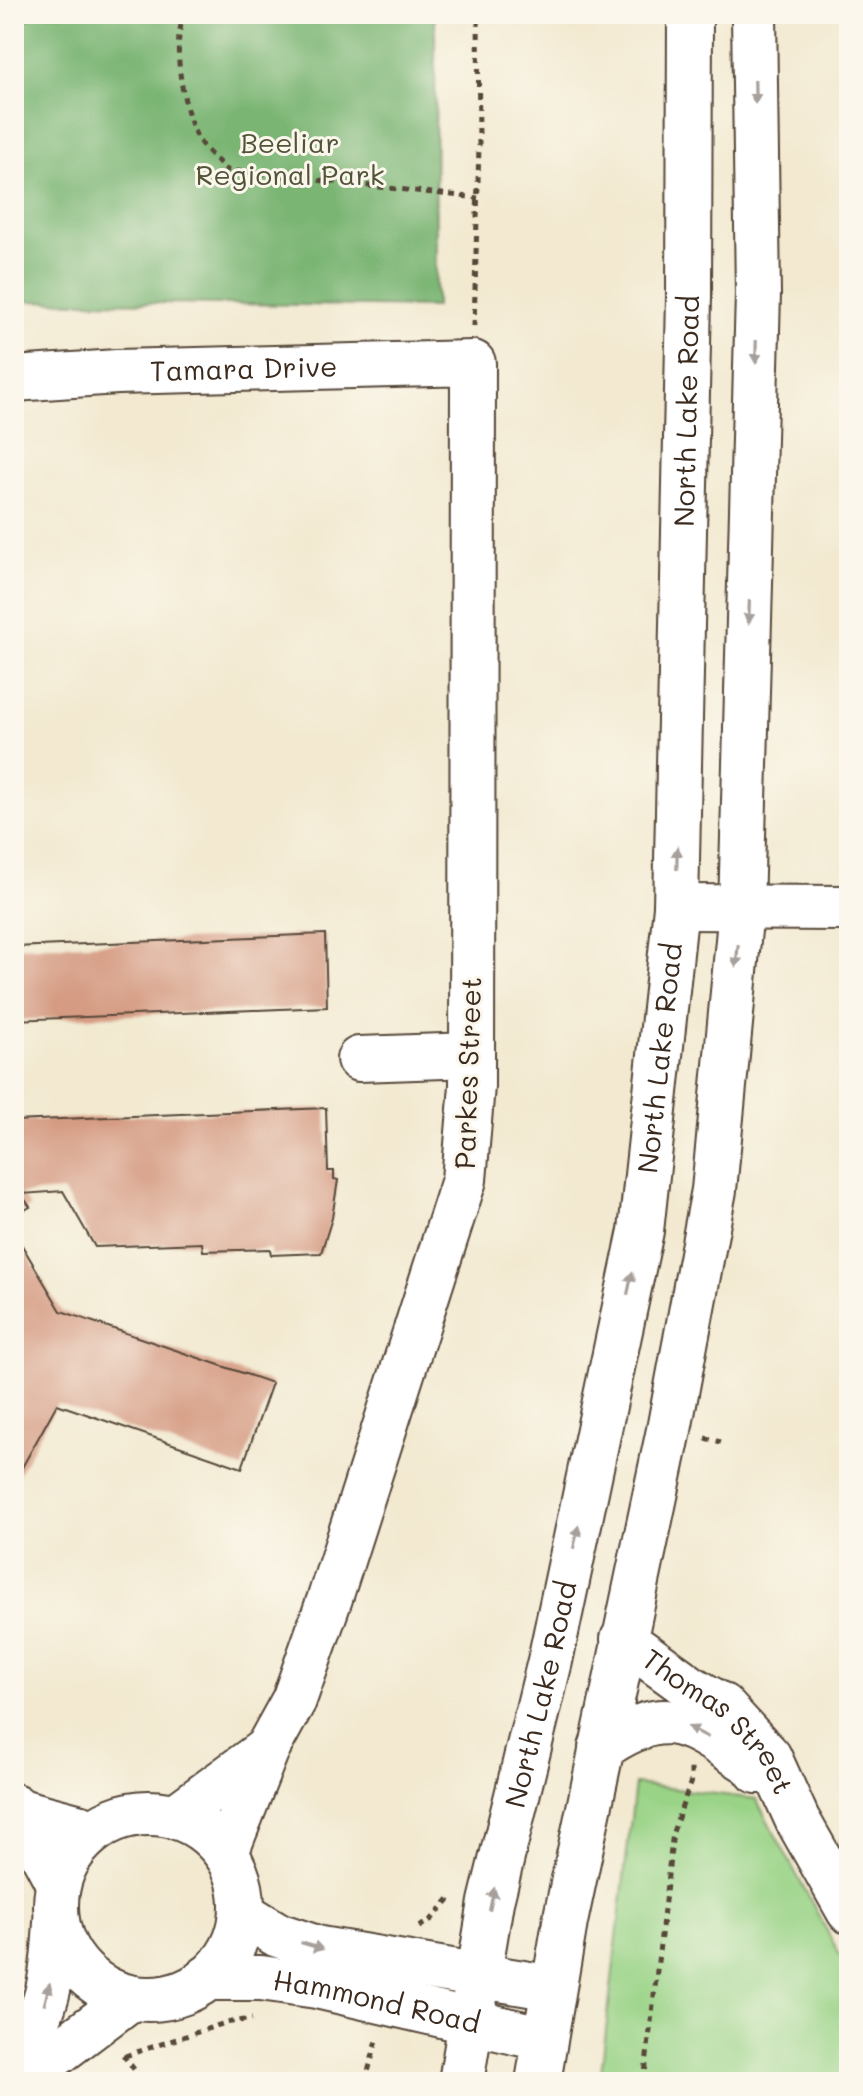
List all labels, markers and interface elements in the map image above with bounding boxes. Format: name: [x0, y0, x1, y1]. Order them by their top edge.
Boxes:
one-way arrow: [749, 80, 762, 105]
park label: Beeliar Regional Park: [195, 124, 385, 192]
street label: North Lake Road: [665, 295, 706, 527]
one-way arrow: [750, 340, 763, 365]
street label: Tamara Drive: [150, 347, 338, 388]
one-way arrow: [743, 600, 756, 625]
one-way arrow: [671, 845, 684, 870]
street label: North Lake Road: [628, 941, 689, 1175]
one-way arrow: [730, 943, 743, 968]
street label: Parkes Street: [446, 976, 488, 1170]
one-way arrow: [624, 1270, 637, 1295]
one-way arrow: [570, 1524, 583, 1549]
street label: North Lake Road: [496, 1578, 583, 1811]
street label: Thomas Street: [636, 1640, 802, 1799]
one-way arrow: [687, 1725, 710, 1738]
one-way arrow: [486, 1887, 499, 1912]
one-way arrow: [300, 1940, 324, 1953]
street label: Hammond Road: [271, 1961, 484, 2040]
one-way arrow: [41, 1982, 54, 2007]

